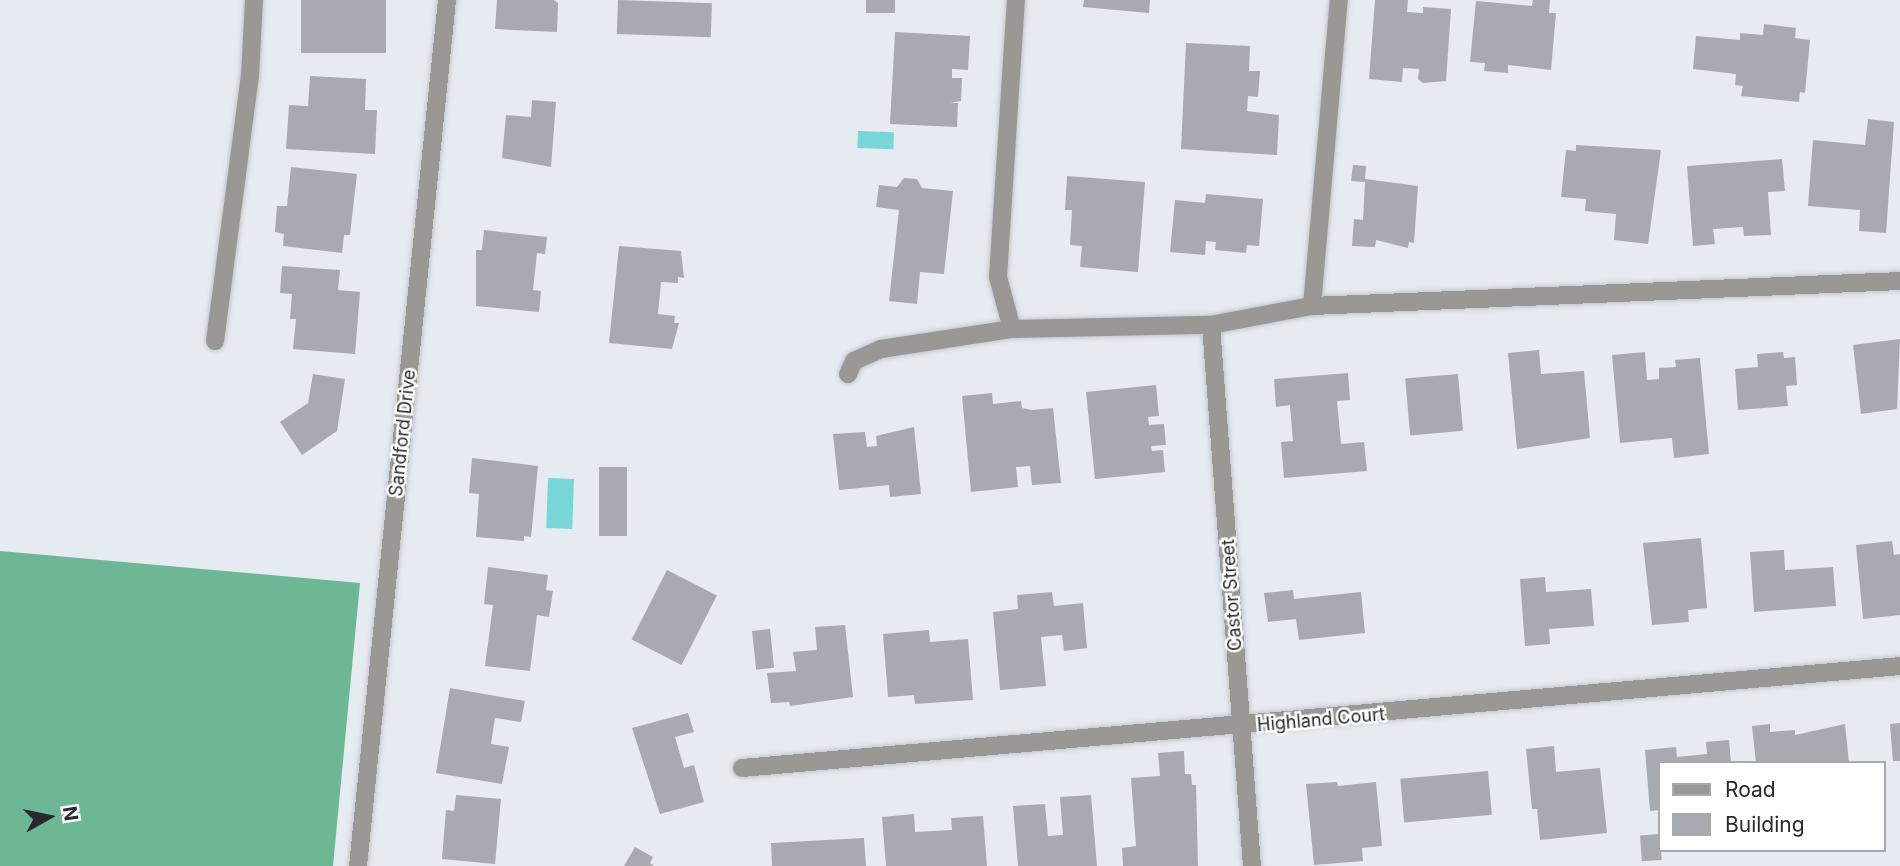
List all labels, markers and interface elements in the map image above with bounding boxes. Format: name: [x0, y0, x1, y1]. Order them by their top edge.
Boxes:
street label: Sandford Drive: [386, 368, 420, 498]
street label: Castor Street: [1217, 538, 1247, 652]
street label: Highland Court: [1256, 704, 1386, 736]
legend: [1658, 761, 1886, 852]
text: Road: [1725, 777, 1776, 802]
north arrow: [14, 782, 84, 852]
text: N: [58, 805, 83, 823]
text: Building: [1725, 812, 1805, 837]

